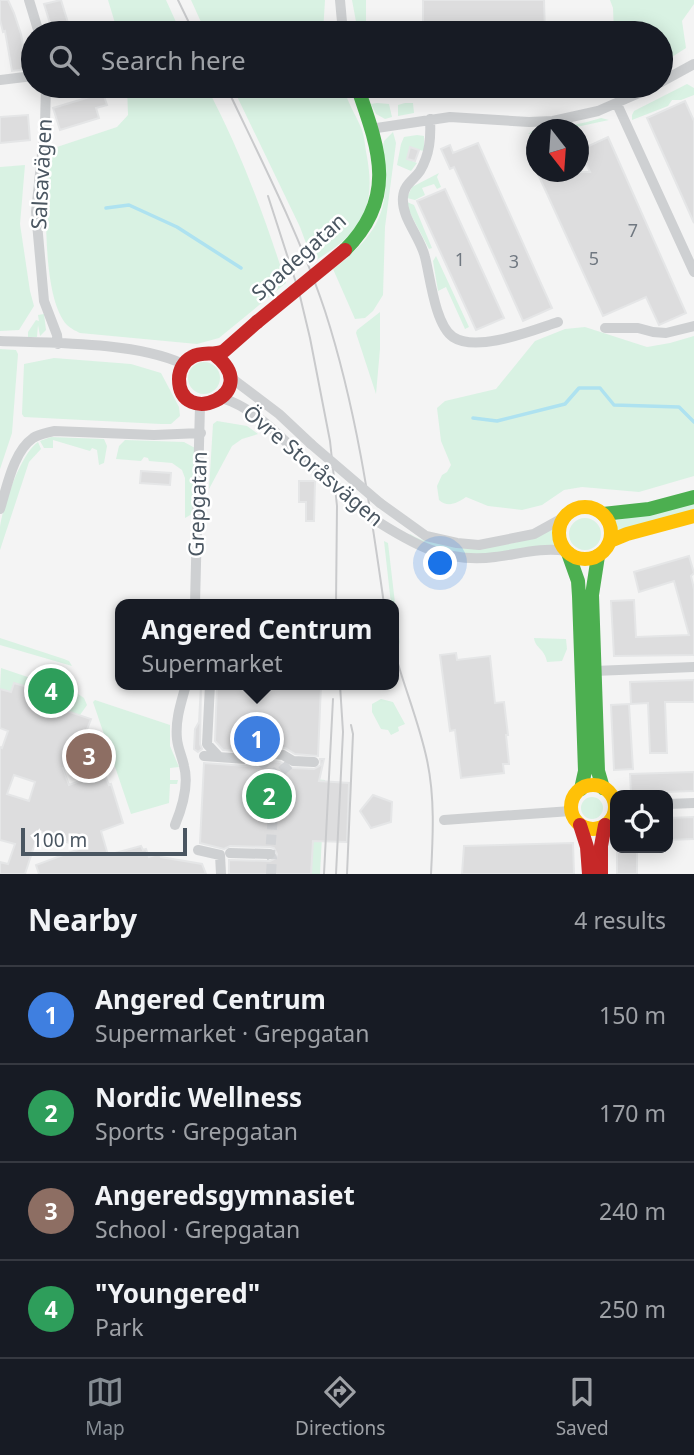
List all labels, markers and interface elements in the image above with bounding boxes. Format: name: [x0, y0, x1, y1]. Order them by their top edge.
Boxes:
search box: [21, 21, 673, 98]
icon: search: [45, 41, 83, 79]
text: Search here: [101, 42, 246, 78]
street label: Salsavägen: [24, 118, 58, 230]
north arrow: [526, 119, 589, 182]
street label: Spadegatan: [245, 206, 352, 306]
house number: 7: [628, 218, 638, 242]
house number: 5: [589, 246, 599, 270]
house number: 1: [455, 247, 465, 271]
house number: 3: [509, 249, 519, 273]
street label: Övre Storåsvägen: [238, 398, 390, 532]
street label: Grepgatan: [181, 451, 213, 557]
your location: [423, 546, 457, 580]
popup: [115, 599, 399, 690]
text: Angered Centrum: [142, 611, 372, 647]
text: Supermarket: [142, 647, 282, 679]
pin: 4: [28, 665, 74, 717]
pin: 1: [234, 713, 280, 765]
pin: 3: [66, 730, 112, 782]
pin: 2: [246, 770, 292, 822]
map controls: [610, 790, 673, 853]
button: locate: [610, 790, 673, 853]
scale bar: [21, 825, 187, 857]
text: 100 m: [32, 827, 87, 853]
text: Nearby: [28, 899, 137, 940]
text: 4 results: [574, 904, 666, 936]
text: Angered Centrum: [95, 981, 326, 1017]
text: 1: [44, 999, 58, 1031]
text: 150 m: [599, 999, 666, 1031]
text: Supermarket · Grepgatan: [95, 1017, 369, 1049]
text: Nordic Wellness: [95, 1079, 302, 1115]
text: 2: [44, 1097, 58, 1129]
text: 170 m: [599, 1097, 666, 1129]
text: Sports · Grepgatan: [95, 1115, 298, 1147]
text: Angeredsgymnasiet: [95, 1177, 355, 1213]
text: 3: [44, 1195, 58, 1227]
text: 240 m: [599, 1195, 666, 1227]
text: School · Grepgatan: [95, 1213, 300, 1245]
text: "Youngered": [95, 1275, 260, 1311]
text: 4: [44, 1293, 58, 1325]
text: 250 m: [599, 1293, 666, 1325]
text: Park: [95, 1311, 144, 1343]
tab: Map: [85, 1373, 125, 1441]
tab: Directions: [295, 1373, 385, 1441]
tab: Saved: [556, 1373, 609, 1441]

